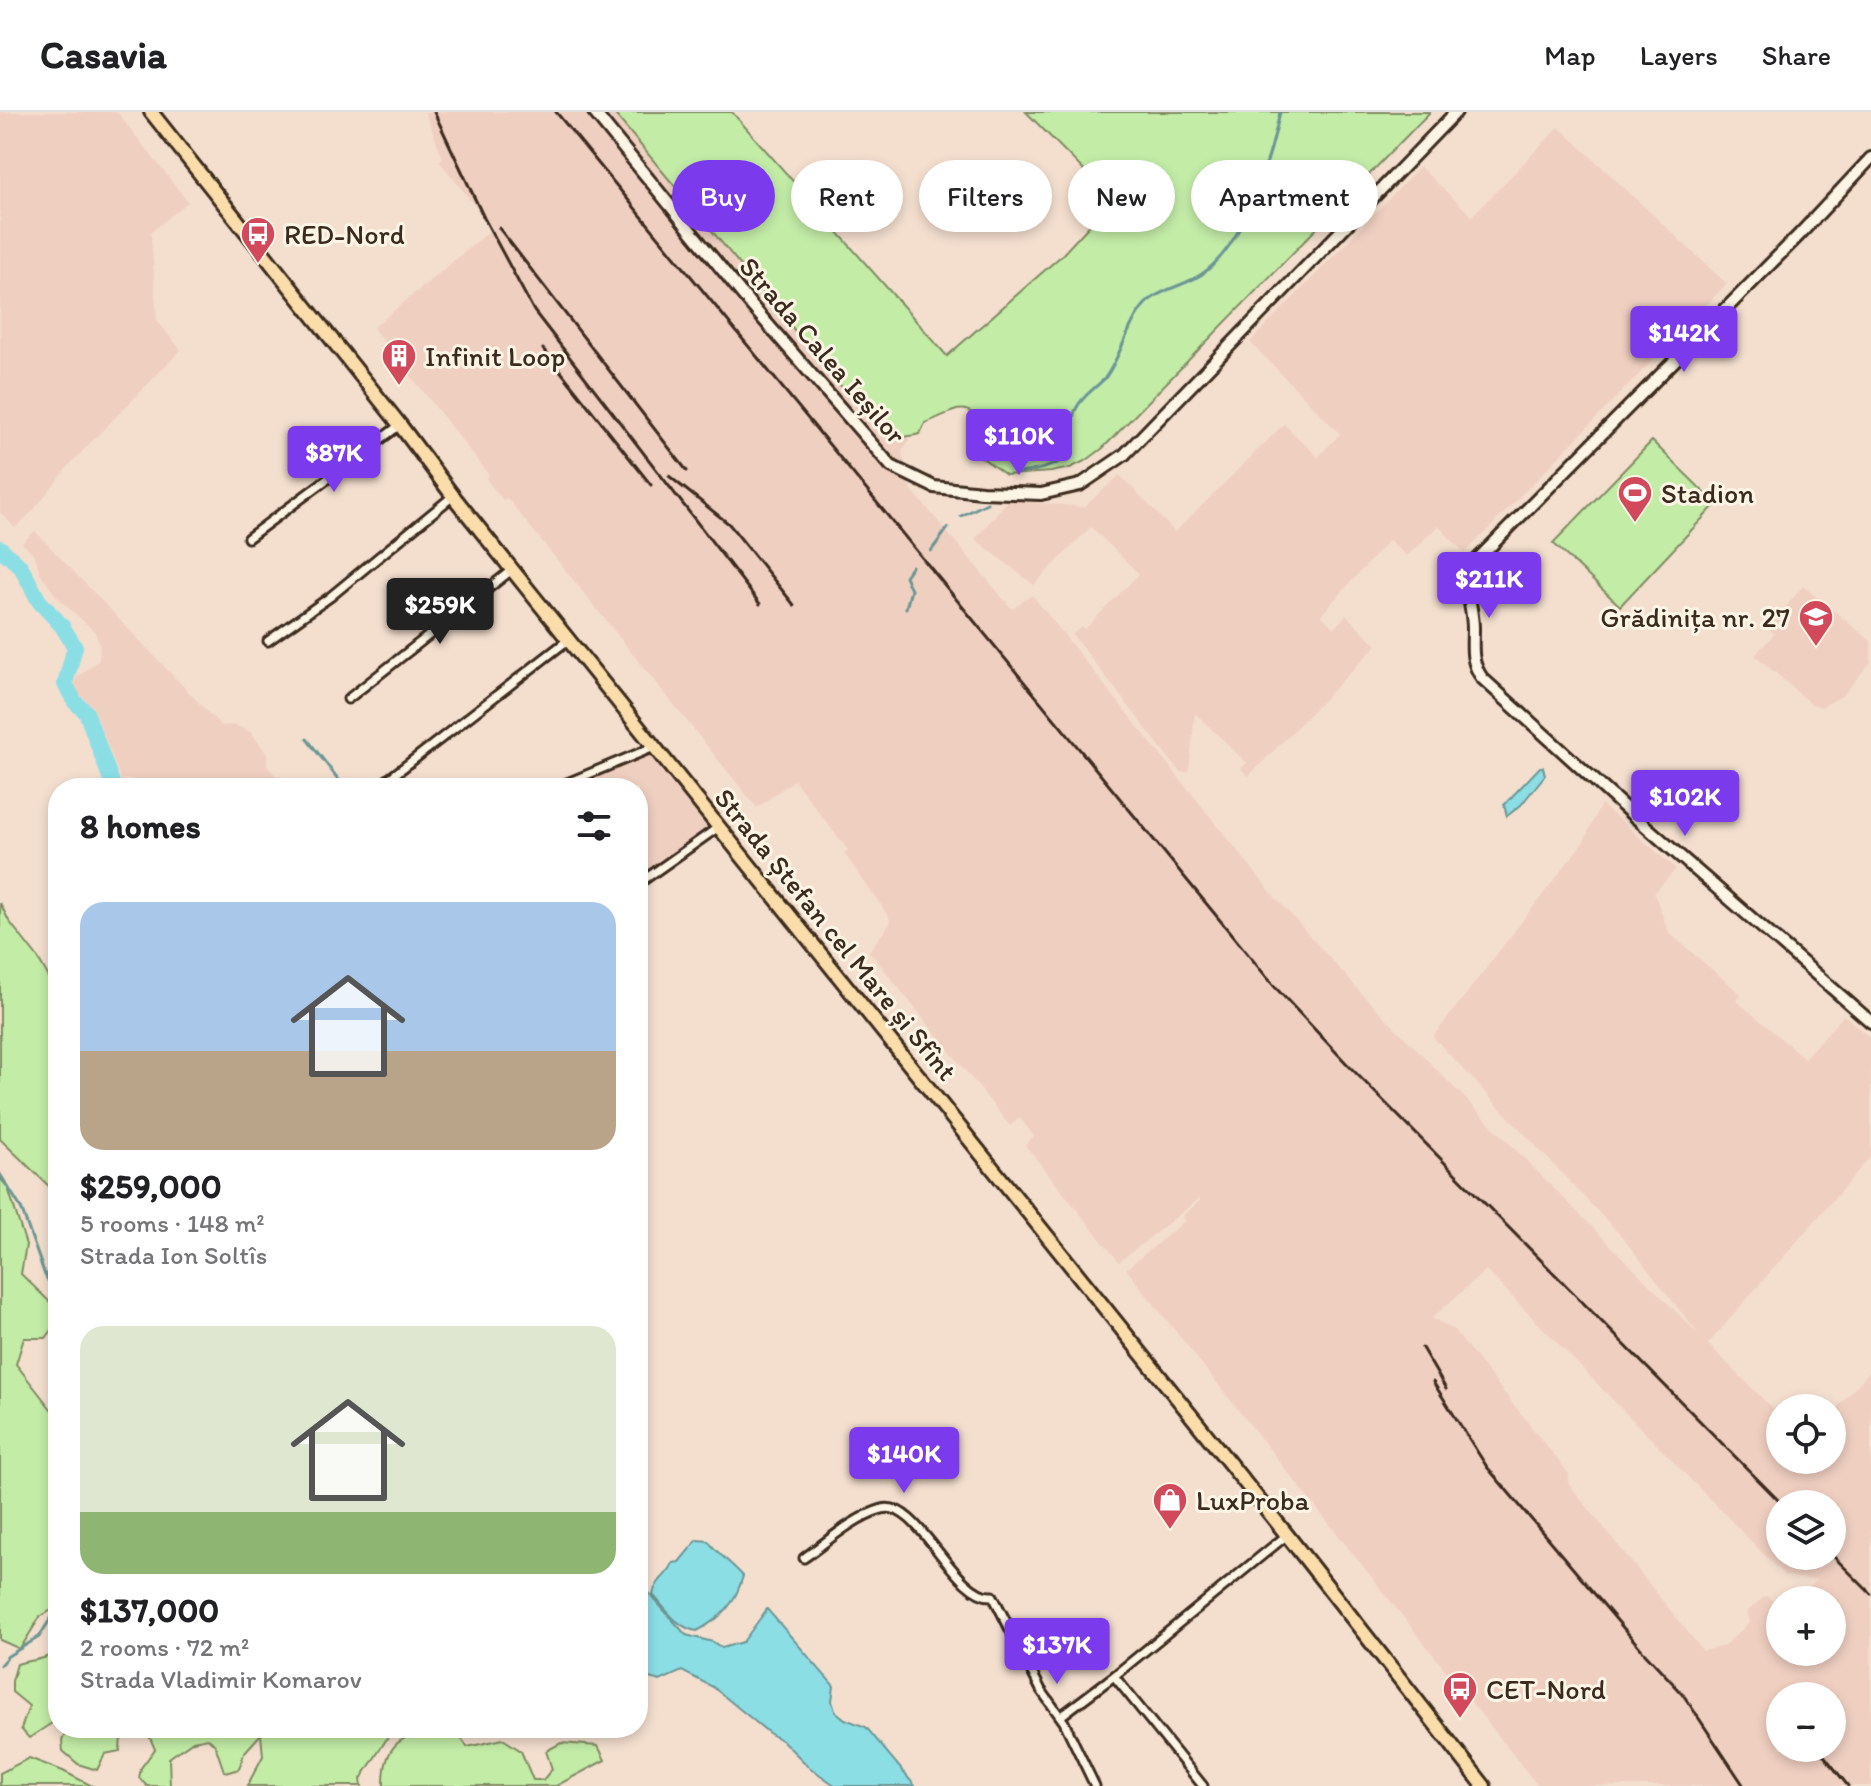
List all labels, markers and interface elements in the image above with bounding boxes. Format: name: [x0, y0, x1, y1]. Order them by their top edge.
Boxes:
text: Casavia: [40, 32, 167, 78]
text: Map: [1544, 38, 1596, 72]
text: Layers: [1640, 38, 1718, 72]
text: Share: [1762, 38, 1831, 72]
chip: Buy: [672, 160, 775, 232]
chip: Rent: [791, 160, 903, 232]
chip: Filters: [919, 160, 1052, 232]
chip: New: [1068, 160, 1175, 232]
chip: Apartment: [1191, 160, 1378, 232]
bus stop icon: RED-Nord: [239, 215, 277, 265]
place label: RED-Nord: [284, 217, 405, 251]
street label: Strada Calea Ieșilor: [732, 249, 914, 451]
pin: $142K: [1628, 306, 1740, 374]
text: $142K: [1648, 316, 1720, 348]
building icon: Infinit Loop: [380, 337, 418, 387]
place label: Infinit Loop: [425, 339, 565, 373]
pin: $110K: [963, 409, 1075, 477]
text: $110K: [984, 419, 1054, 451]
pin: $87K: [287, 426, 381, 494]
text: $87K: [306, 436, 362, 468]
sports icon: Stadion: [1616, 474, 1654, 524]
place label: Stadion: [1661, 476, 1754, 510]
pin: $211K: [1433, 552, 1545, 620]
text: $211K: [1455, 562, 1523, 594]
pin: $259K: [384, 578, 496, 646]
text: $259K: [405, 588, 475, 620]
school or university icon: Grădinița nr. 27: [1797, 598, 1835, 648]
place label: Grădinița nr. 27: [1600, 600, 1790, 634]
pin: $102K: [1629, 770, 1741, 838]
text: $102K: [1649, 780, 1721, 812]
street label: Strada Ștefan cel Mare și Sfînt: [707, 781, 965, 1087]
icon: filters: [572, 804, 616, 848]
text: 8 homes: [80, 806, 201, 847]
icon: home: [276, 954, 420, 1098]
text: $259,000: [80, 1166, 222, 1207]
text: 5 rooms · 148 m²: [80, 1207, 265, 1239]
text: Strada Ion Soltîs: [80, 1239, 267, 1271]
icon: home: [276, 1378, 420, 1522]
map controls: [1766, 1394, 1846, 1762]
button: locate: [1766, 1394, 1846, 1474]
pin: $140K: [848, 1427, 960, 1495]
text: $140K: [867, 1437, 941, 1469]
shop icon: LuxProba: [1151, 1481, 1189, 1531]
place label: LuxProba: [1196, 1483, 1310, 1517]
button: layers: [1766, 1490, 1846, 1570]
button: +: [1766, 1586, 1846, 1666]
text: $137,000: [80, 1590, 219, 1631]
pin: $137K: [1001, 1618, 1113, 1686]
text: $137K: [1023, 1628, 1091, 1660]
text: 2 rooms · 72 m²: [80, 1631, 249, 1663]
text: Strada Vladimir Komarov: [80, 1663, 362, 1695]
bus stop icon: CET-Nord: [1441, 1670, 1479, 1720]
place label: CET-Nord: [1486, 1672, 1606, 1706]
button: −: [1766, 1682, 1846, 1762]

